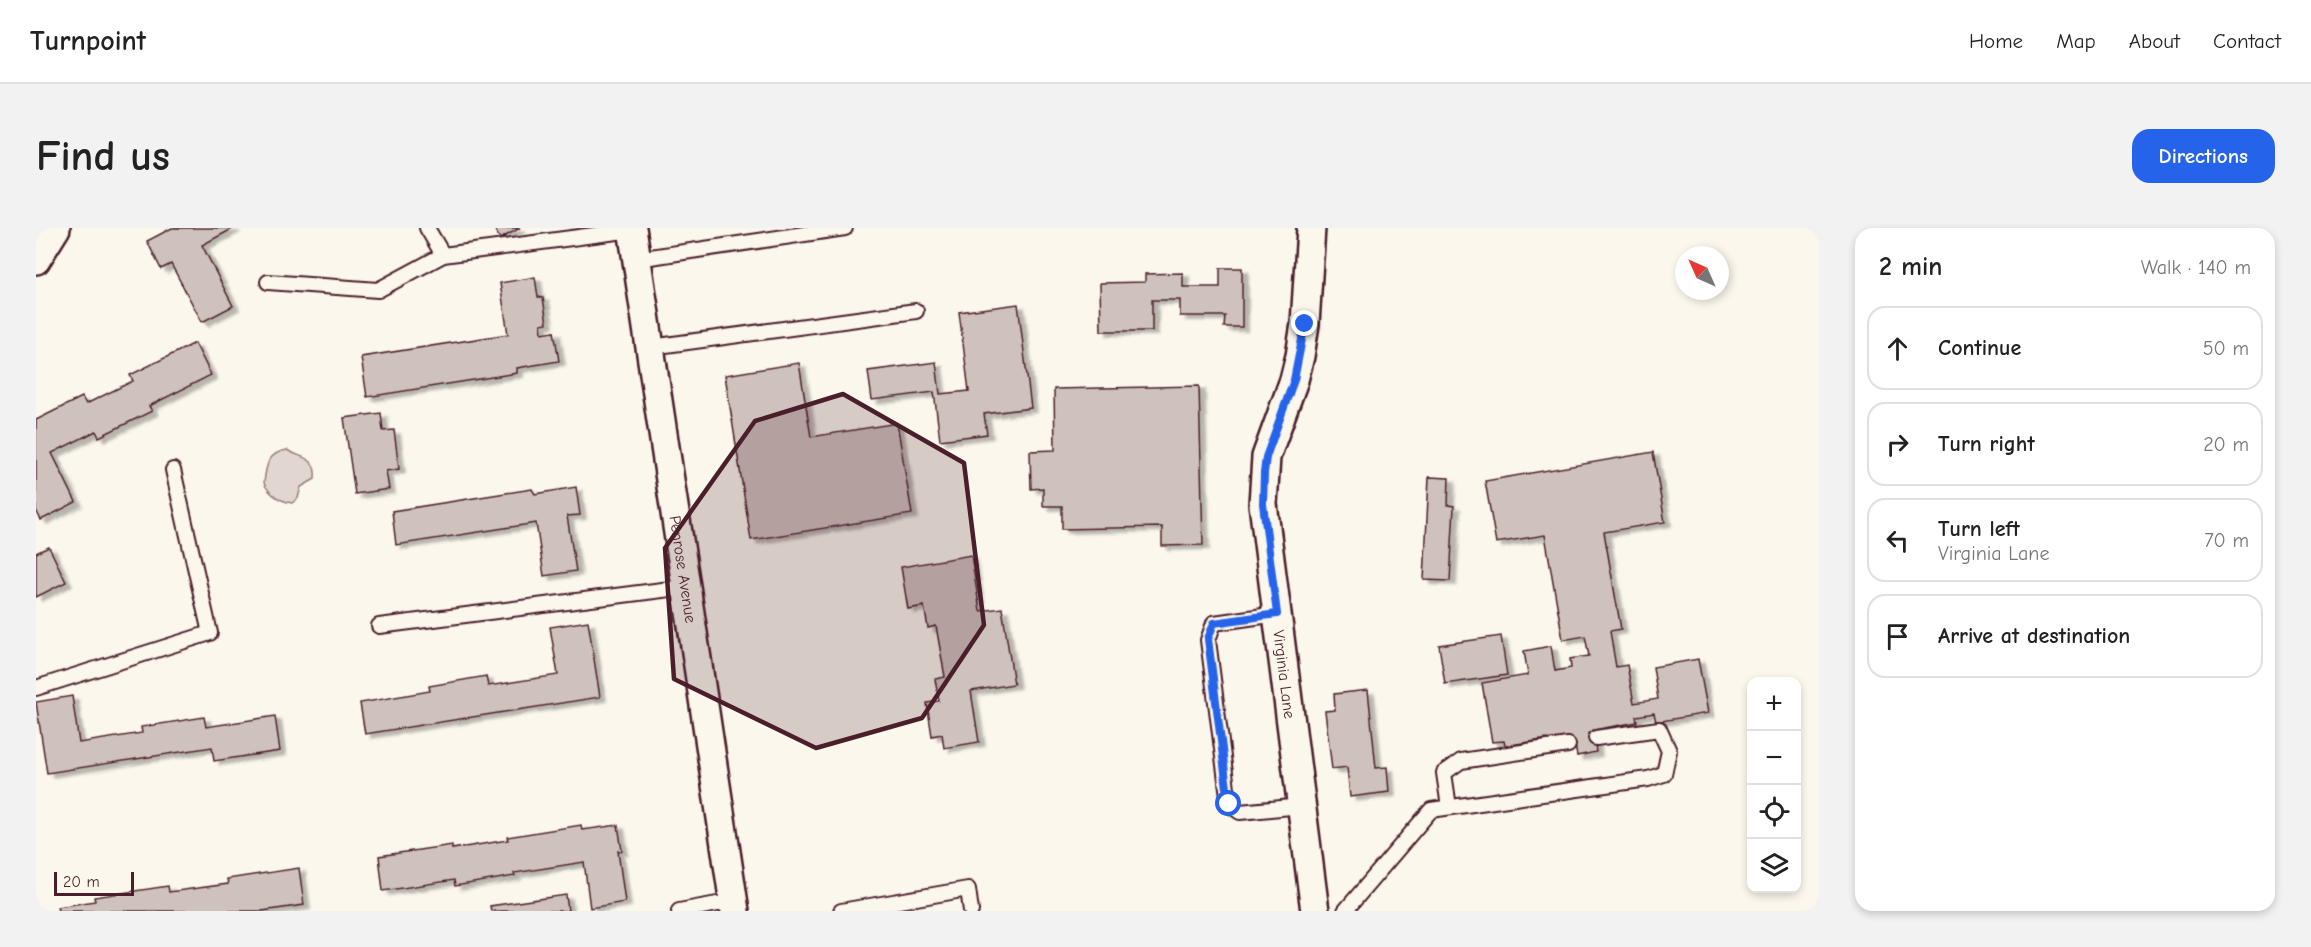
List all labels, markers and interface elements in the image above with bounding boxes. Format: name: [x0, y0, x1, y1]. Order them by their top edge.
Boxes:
text: Turnpoint: [30, 25, 146, 57]
text: Home: [1969, 29, 2023, 53]
text: Map: [2056, 29, 2096, 53]
text: About: [2129, 29, 2180, 53]
text: Contact: [2213, 29, 2281, 53]
button: Directions: [2132, 129, 2275, 183]
text: Find us: [36, 132, 170, 181]
north arrow: [1675, 246, 1729, 300]
text: 2 min: [1879, 252, 1942, 282]
text: Walk · 140 m: [2141, 256, 2251, 279]
route end: [1291, 310, 1317, 336]
icon: ahead: [1881, 332, 1914, 365]
text: Continue: [1938, 335, 2021, 361]
text: 50 m: [2203, 337, 2249, 360]
icon: right: [1881, 428, 1914, 461]
text: Turn right: [1938, 431, 2035, 457]
text: 20 m: [2203, 433, 2249, 456]
street label: Penrose Avenue: [665, 514, 699, 624]
text: Turn left: [1938, 516, 2020, 542]
icon: left: [1881, 524, 1914, 557]
text: 70 m: [2204, 529, 2249, 552]
text: Virginia Lane: [1938, 542, 2049, 565]
icon: arrive: [1881, 620, 1914, 653]
text: Arrive at destination: [1938, 623, 2130, 649]
street label: Virginia Lane: [1269, 629, 1298, 720]
map controls: [1747, 677, 1801, 893]
button: +: [1747, 677, 1801, 731]
button: −: [1747, 731, 1801, 785]
button: locate: [1747, 785, 1801, 839]
route start: [1215, 790, 1241, 816]
button: layers: [1747, 839, 1801, 893]
scale bar: [54, 869, 134, 896]
text: 20 m: [63, 873, 100, 891]

